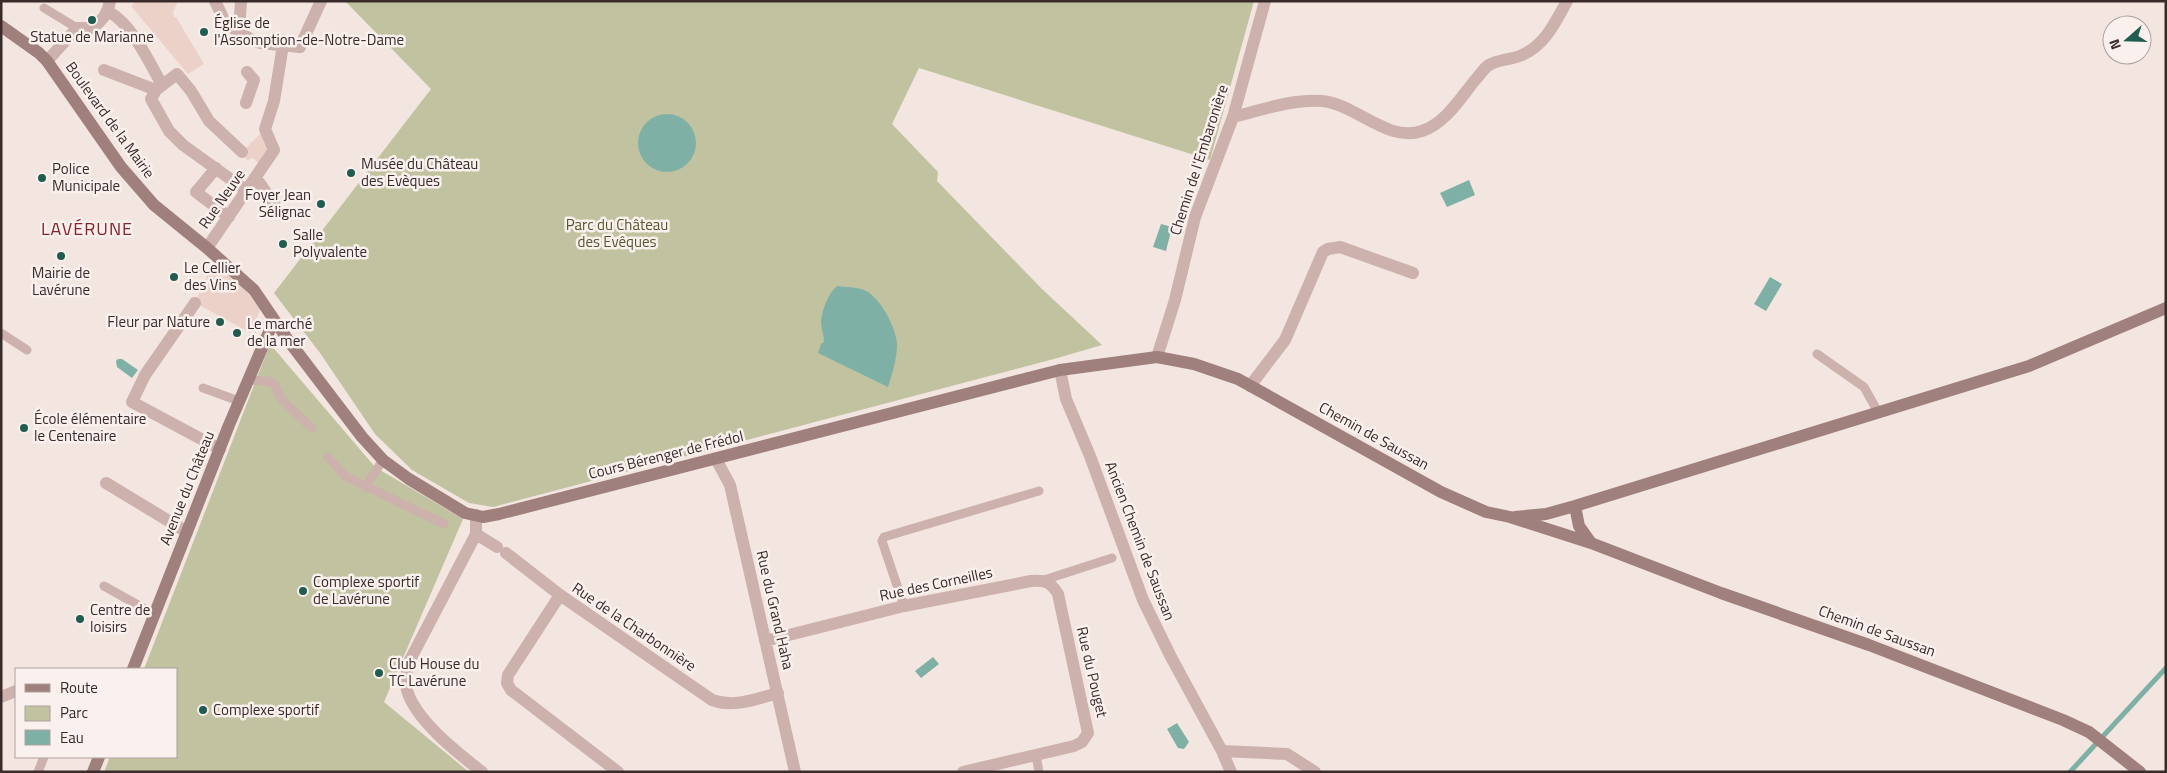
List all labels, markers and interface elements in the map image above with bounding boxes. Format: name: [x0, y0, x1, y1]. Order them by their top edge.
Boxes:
place label: Église de l'Assomption-de-Notre-Dame: [214, 11, 404, 51]
marker: Statue de Marianne: [86, 14, 98, 26]
north arrow: [2102, 15, 2152, 65]
place label: Statue de Marianne: [30, 25, 154, 48]
marker: Église de l'Assomption-de-Notre-Dame: [198, 26, 210, 38]
text: N: [2103, 36, 2126, 53]
street label: Boulevard de la Mairie: [60, 57, 161, 183]
street label: Chemin de l'Embaronière: [1163, 82, 1234, 238]
place label: Musée du Château des Evèques: [361, 152, 478, 192]
place label: Police Municipale: [52, 157, 120, 197]
street label: Rue Neuve: [193, 164, 251, 233]
marker: Musée du Château des Evèques: [345, 167, 357, 179]
marker: Police Municipale: [36, 172, 48, 184]
place label: Foyer Jean Sélignac: [245, 183, 311, 223]
marker: Foyer Jean Sélignac: [315, 198, 327, 210]
park label: Parc du Château des Evêques: [566, 213, 668, 253]
district label: LAVÉRUNE: [41, 215, 133, 242]
place label: Salle Polyvalente: [293, 223, 367, 263]
marker: Salle Polyvalente: [277, 238, 289, 250]
marker: Mairie de Lavérune: [55, 250, 67, 262]
place label: Le Cellier des Vins: [184, 256, 241, 296]
place label: Mairie de Lavérune: [32, 261, 90, 301]
marker: Le Cellier des Vins: [168, 271, 180, 283]
place label: Fleur par Nature: [107, 310, 210, 333]
place label: Le marché de la mer: [247, 312, 312, 352]
marker: Fleur par Nature: [214, 316, 226, 328]
marker: Le marché de la mer: [231, 327, 243, 339]
street label: Chemin de Saussan: [1315, 396, 1434, 475]
place label: École élémentaire le Centenaire: [34, 407, 146, 447]
marker: École élémentaire le Centenaire: [18, 422, 30, 434]
street label: Cours Bérenger de Frédol: [586, 424, 746, 485]
street label: Avenue du Château: [153, 427, 220, 548]
street label: Ancien Chemin de Saussan: [1100, 458, 1181, 624]
street label: Rue du Grand Haha: [751, 548, 800, 672]
street label: Rue des Corneilles: [877, 560, 995, 607]
place label: Complexe sportif de Lavérune: [313, 570, 419, 610]
street label: Rue de la Charbonnière: [568, 576, 701, 677]
marker: Complexe sportif de Lavérune: [297, 585, 309, 597]
place label: Centre de loisirs: [90, 598, 150, 638]
street label: Chemin de Saussan: [1815, 599, 1939, 662]
marker: Centre de loisirs: [74, 613, 86, 625]
street label: Rue du Pouget: [1071, 624, 1114, 720]
place label: Club House du TC Lavérune: [389, 652, 479, 692]
marker: Club House du TC Lavérune: [373, 667, 385, 679]
legend: [15, 668, 178, 758]
text: Route: [60, 676, 98, 699]
place label: Complexe sportif: [213, 698, 319, 721]
text: Parc: [60, 701, 88, 724]
marker: Complexe sportif: [197, 704, 209, 716]
text: Eau: [60, 726, 84, 749]

